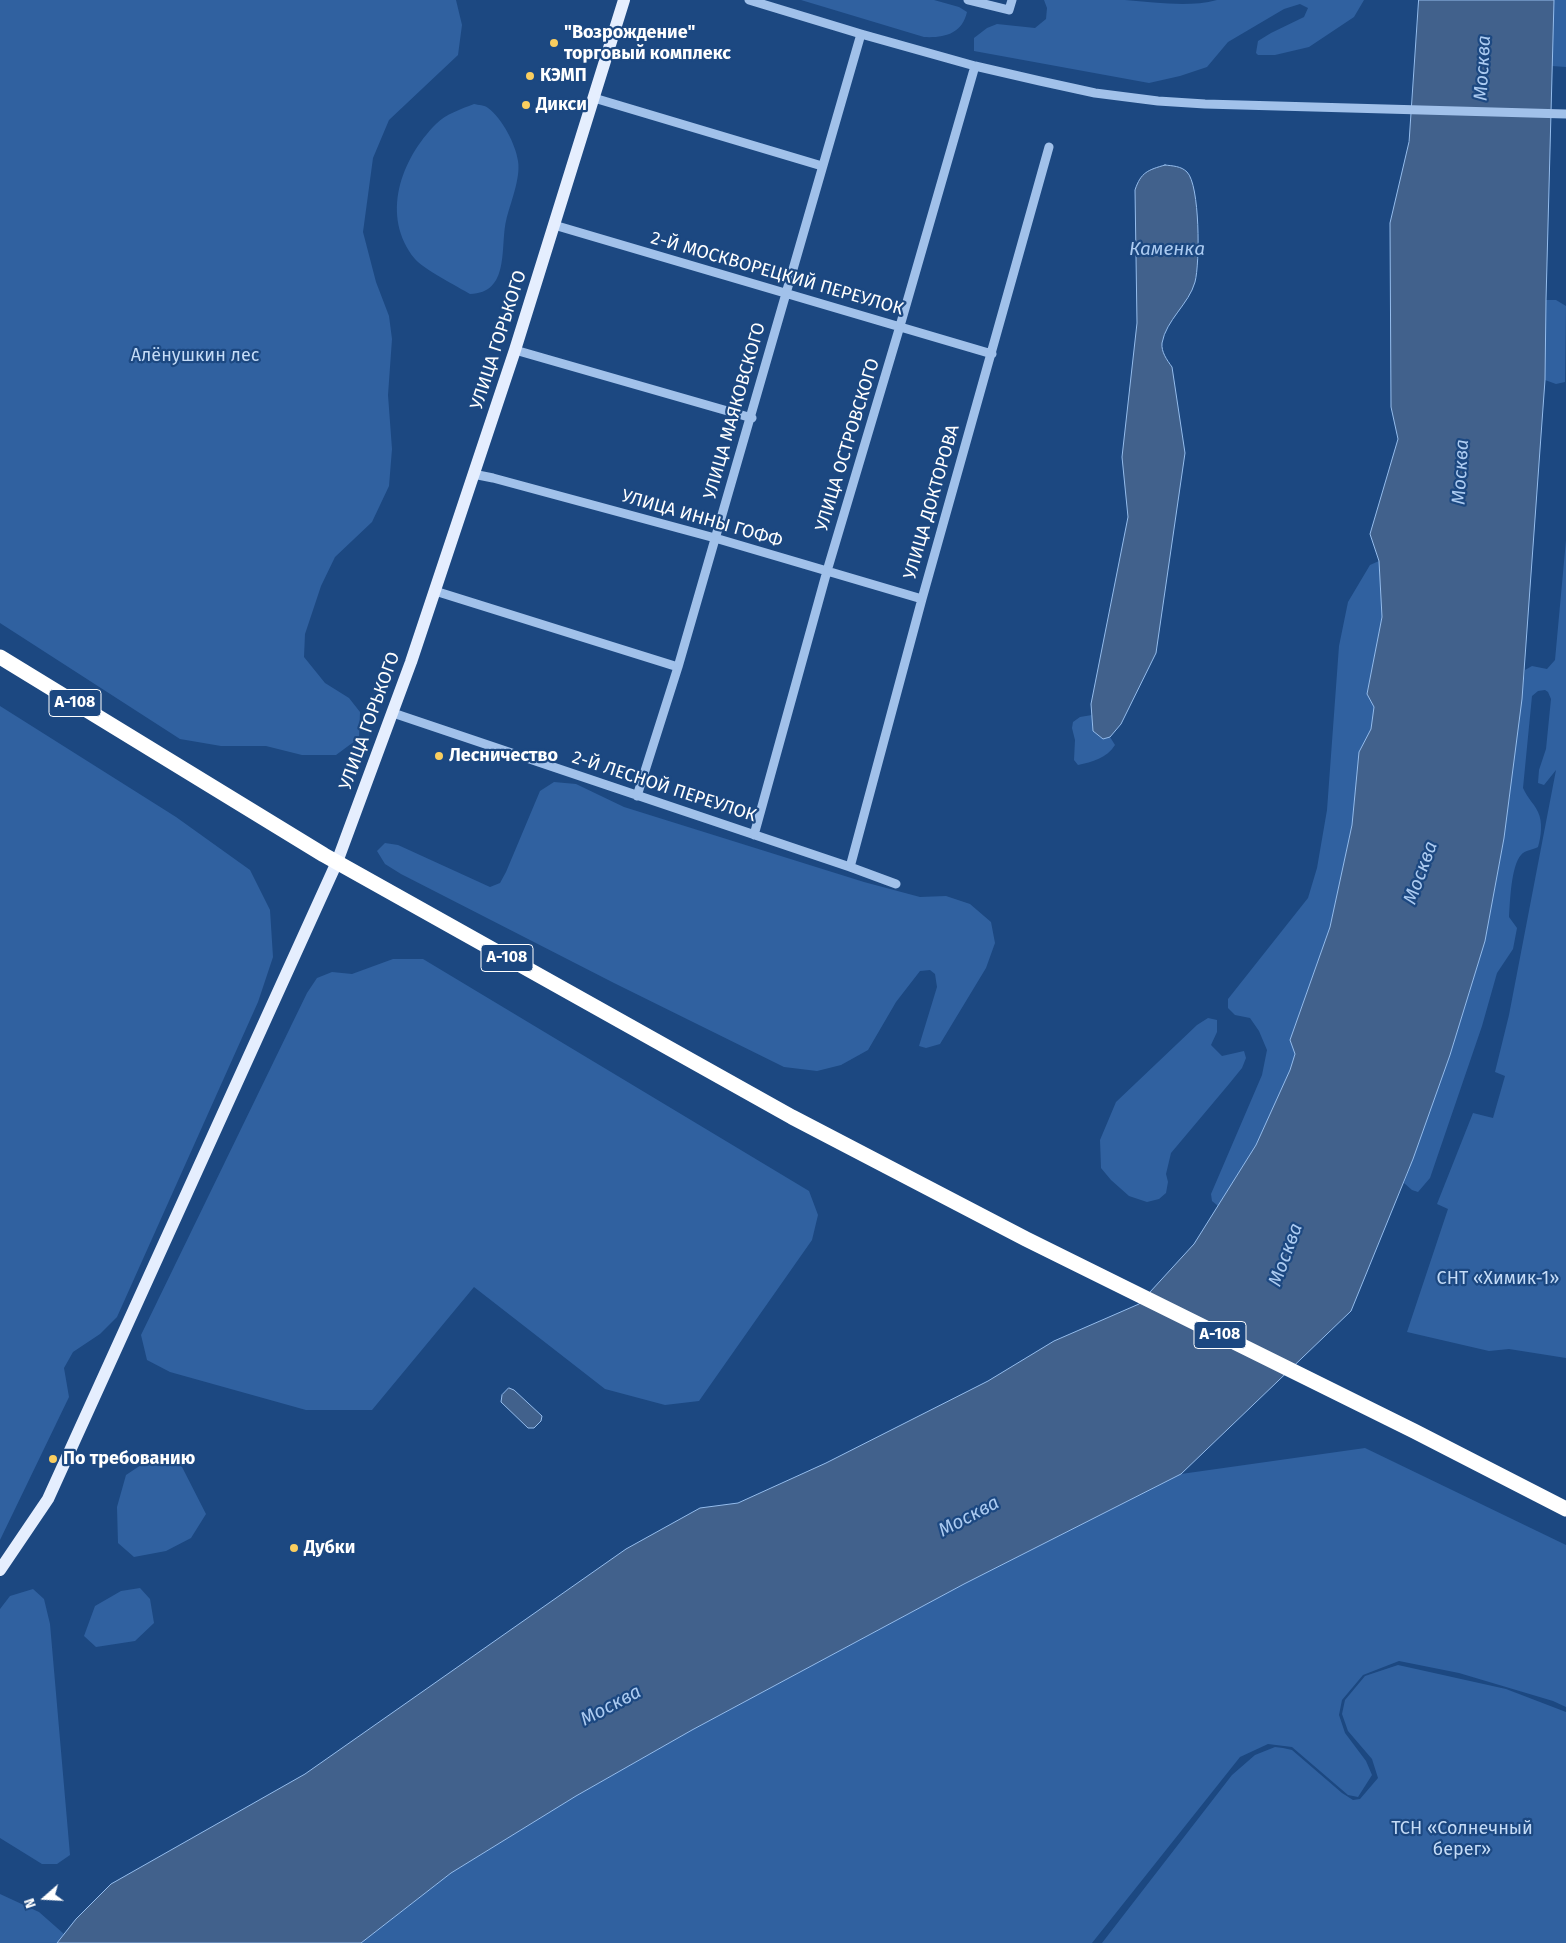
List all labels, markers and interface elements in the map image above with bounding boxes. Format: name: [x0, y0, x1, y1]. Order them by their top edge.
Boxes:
place label: "Возрождение" торговый комплекс: [564, 22, 731, 64]
water label: Москва: [1470, 35, 1496, 101]
marker: "Возрождение" торговый комплекс: [548, 37, 560, 49]
place label: КЭМП: [540, 65, 587, 87]
marker: КЭМП: [524, 70, 536, 82]
place label: Дикси: [536, 94, 587, 116]
marker: Дикси: [520, 99, 532, 111]
street label: 2-Й МОСКВОРЕЦКИЙ ПЕРЕУЛОК: [648, 228, 906, 320]
water label: Каменка: [1129, 239, 1205, 261]
street label: УЛИЦА ГОРЬКОГО: [466, 268, 532, 412]
street label: УЛИЦА МАЯКОВСКОГО: [699, 320, 771, 502]
park label: Алёнушкин лес: [131, 345, 259, 367]
street label: УЛИЦА ОСТРОВСКОГО: [811, 356, 885, 534]
street label: УЛИЦА ДОКТОРОВА: [900, 422, 964, 582]
water label: Москва: [1448, 439, 1474, 505]
street label: УЛИЦА ИННЫ ГОФФ: [619, 486, 785, 552]
street label: УЛИЦА ГОРЬКОГО: [335, 649, 405, 793]
road number: А-108: [49, 690, 101, 716]
place label: Лесничество: [449, 745, 558, 767]
street label: 2-Й ЛЕСНОЙ ПЕРЕУЛОК: [569, 747, 759, 827]
marker: Лесничество: [433, 750, 445, 762]
water label: Москва: [1399, 838, 1443, 908]
road number: А-108: [481, 944, 533, 971]
water label: Москва: [1264, 1220, 1308, 1290]
park label: СНТ «Химик-1»: [1437, 1268, 1559, 1290]
road number: А-108: [1194, 1322, 1246, 1348]
place label: По требованию: [63, 1448, 195, 1470]
marker: По требованию: [47, 1453, 59, 1465]
water label: Москва: [935, 1492, 1003, 1542]
place label: Дубки: [304, 1537, 355, 1559]
marker: Дубки: [288, 1542, 300, 1554]
water label: Москва: [577, 1681, 645, 1731]
park label: ТСН «Солнечный берег»: [1391, 1818, 1533, 1860]
north arrow: [20, 1873, 70, 1923]
text: N: [21, 1896, 40, 1910]

